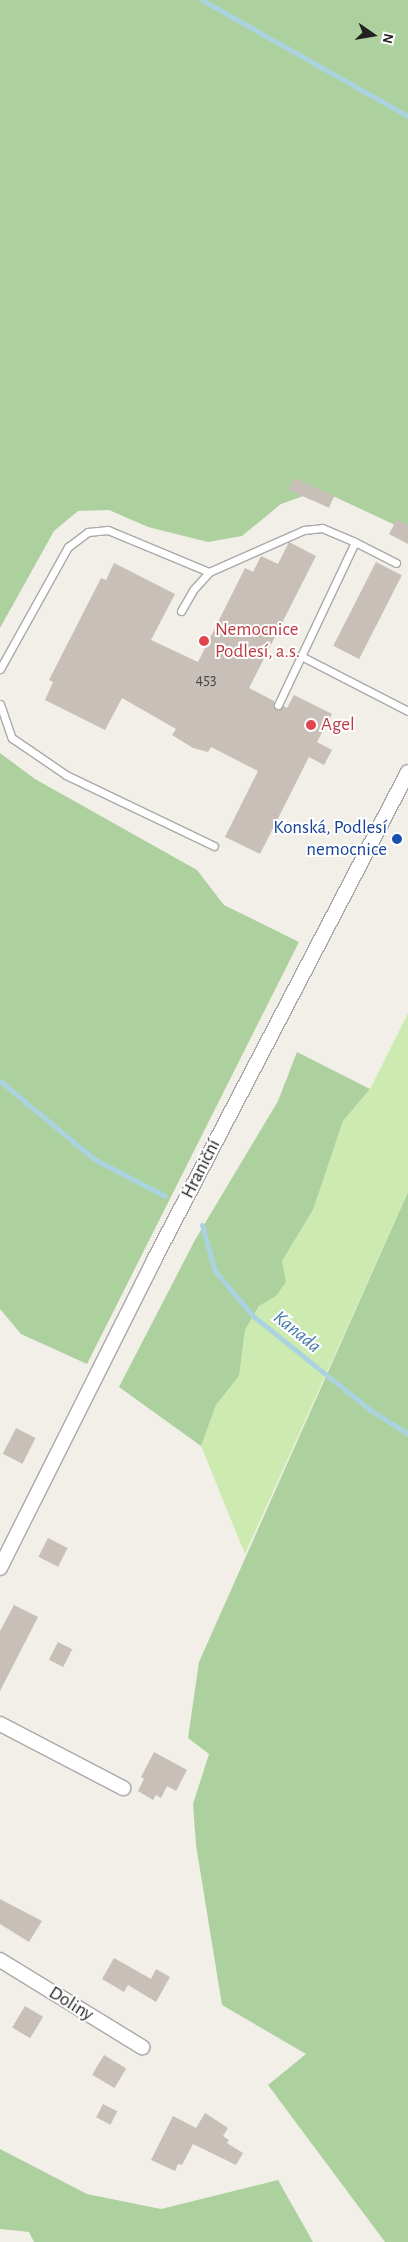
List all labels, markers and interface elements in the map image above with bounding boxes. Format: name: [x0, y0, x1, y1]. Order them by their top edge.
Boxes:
north arrow: [348, 10, 398, 60]
text: N: [380, 32, 396, 45]
place label: Nemocnice Podlesí, a.s.: [215, 619, 300, 663]
marker: Nemocnice Podlesí, a.s.: [197, 634, 211, 648]
house number: 453: [196, 669, 216, 689]
place label: Agel: [321, 714, 355, 736]
marker: Agel: [305, 719, 317, 731]
place label: Konská, Podlesí nemocnice: [273, 817, 387, 861]
marker: Konská, Podlesí nemocnice: [391, 833, 403, 845]
street label: Hraniční: [176, 1136, 226, 1202]
water label: Kanada: [268, 1306, 326, 1358]
street label: Doliny: [44, 1981, 98, 2027]

